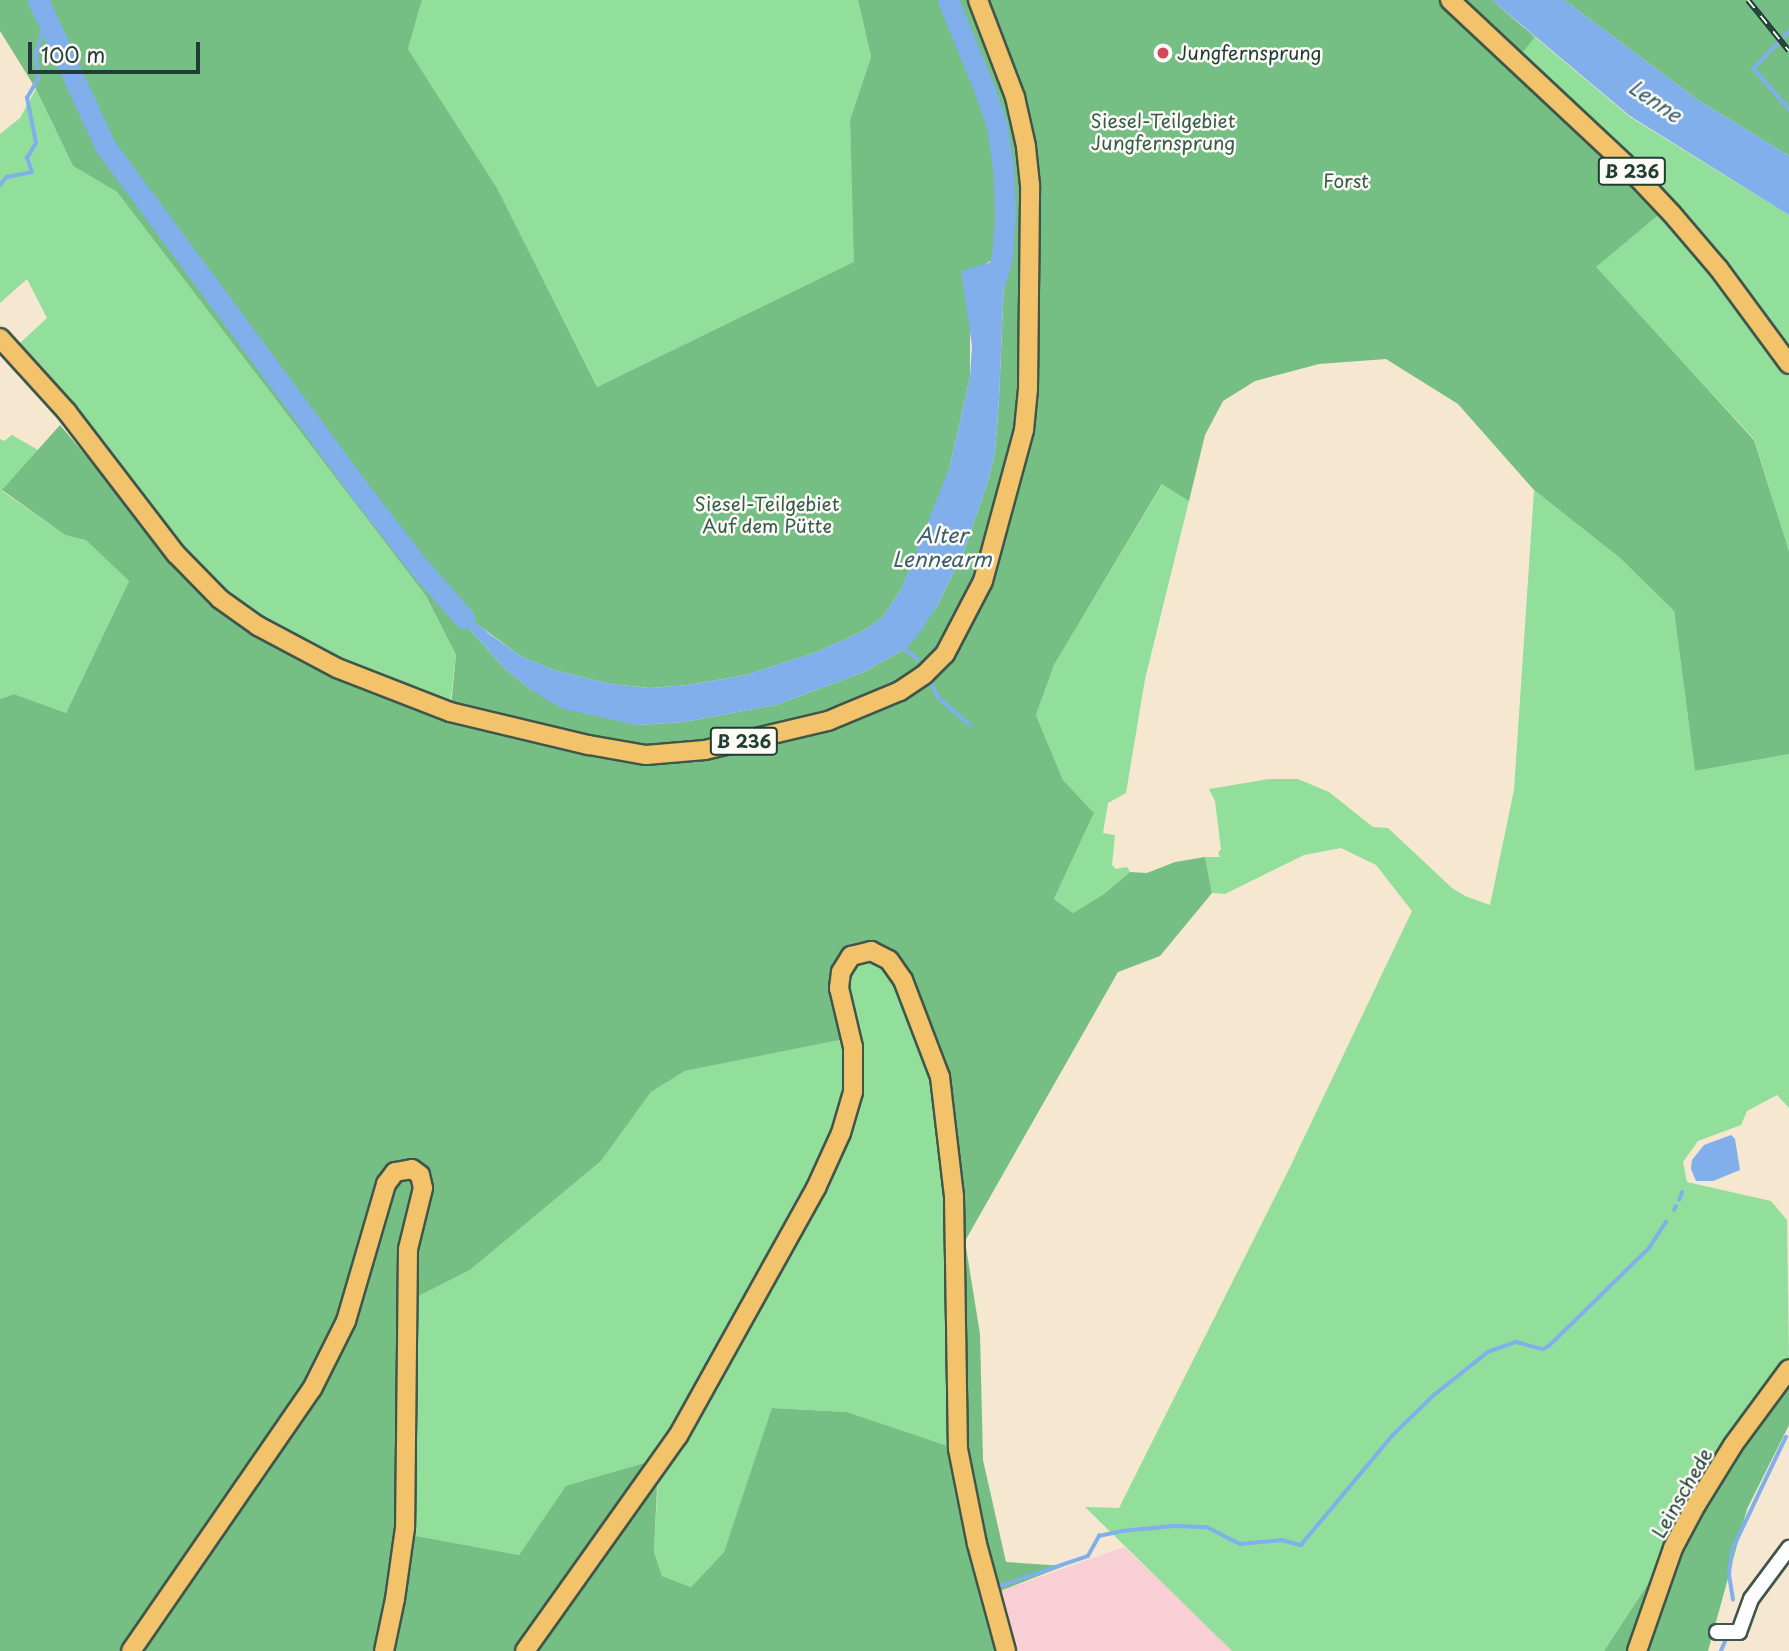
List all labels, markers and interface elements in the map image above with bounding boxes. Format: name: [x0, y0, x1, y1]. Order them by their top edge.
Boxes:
scale bar: [32, 28, 203, 72]
text: 100 m: [41, 38, 105, 70]
place label: Jungfernsprung: [1177, 42, 1322, 64]
marker: Jungfernsprung: [1155, 45, 1171, 61]
water label: Lenne: [1625, 73, 1687, 127]
park label: Siesel-Teilgebiet Jungfernsprung: [1091, 110, 1235, 154]
road number: B 236: [1597, 156, 1667, 186]
park label: Forst: [1323, 170, 1369, 192]
park label: Siesel-Teilgebiet Auf dem Pütte: [695, 493, 839, 537]
water label: Alter Lennearm: [892, 521, 992, 571]
road number: B 236: [709, 726, 779, 756]
street label: Leinschede: [1647, 1444, 1717, 1542]

